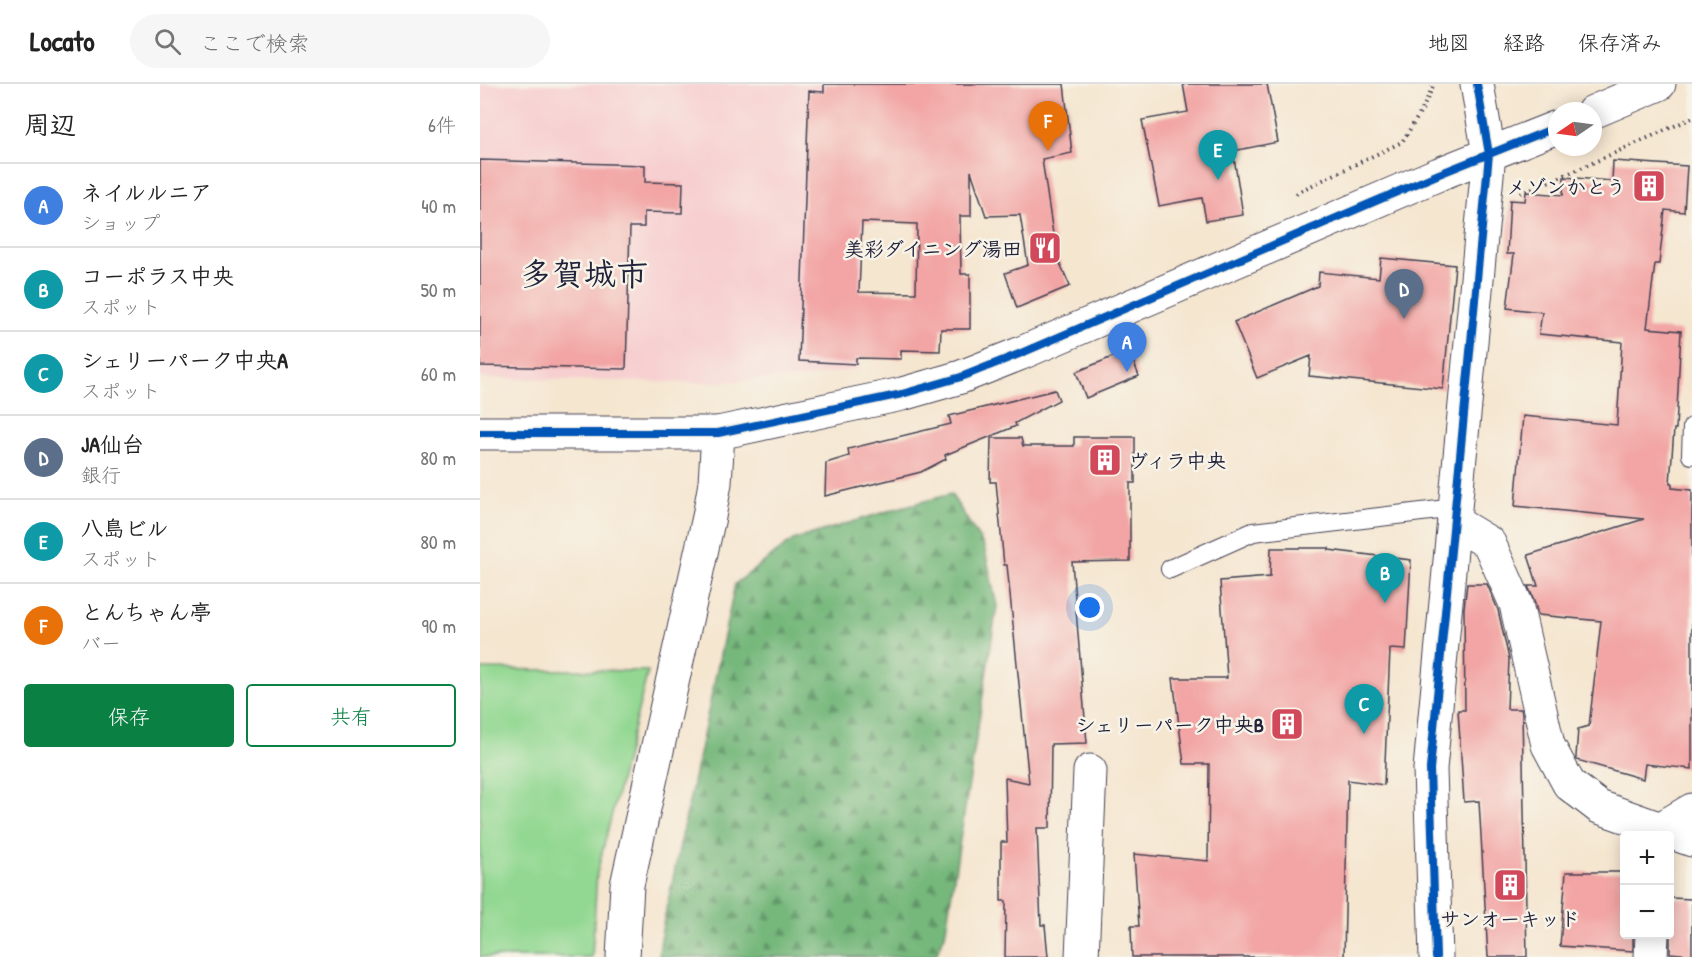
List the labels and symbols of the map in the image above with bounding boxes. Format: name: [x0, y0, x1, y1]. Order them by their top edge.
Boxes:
pin: F: [1028, 101, 1068, 151]
north arrow: [1548, 102, 1602, 156]
pin: E: [1198, 130, 1238, 180]
building icon: メゾンかとう: [1631, 168, 1667, 204]
place label: メゾンかとう: [1506, 173, 1626, 200]
restaurant icon: 美彩ダイニング湯田: [1027, 230, 1063, 266]
place label: 美彩ダイニング湯田: [844, 235, 1022, 262]
district label: 多賀城市: [520, 252, 648, 295]
pin: D: [1384, 270, 1424, 319]
pin: A: [1108, 322, 1146, 372]
building icon: ヴィラ中央: [1087, 442, 1123, 478]
place label: ヴィラ中央: [1128, 447, 1226, 474]
pin: B: [1366, 554, 1404, 603]
your location: [1075, 593, 1104, 622]
pin: C: [1344, 684, 1384, 734]
building icon: シェリーパーク中央B: [1269, 706, 1305, 742]
place label: シェリーパーク中央B: [1075, 711, 1264, 738]
building icon: サンオーキッド: [1492, 867, 1528, 903]
place label: サンオーキッド: [1440, 905, 1580, 932]

